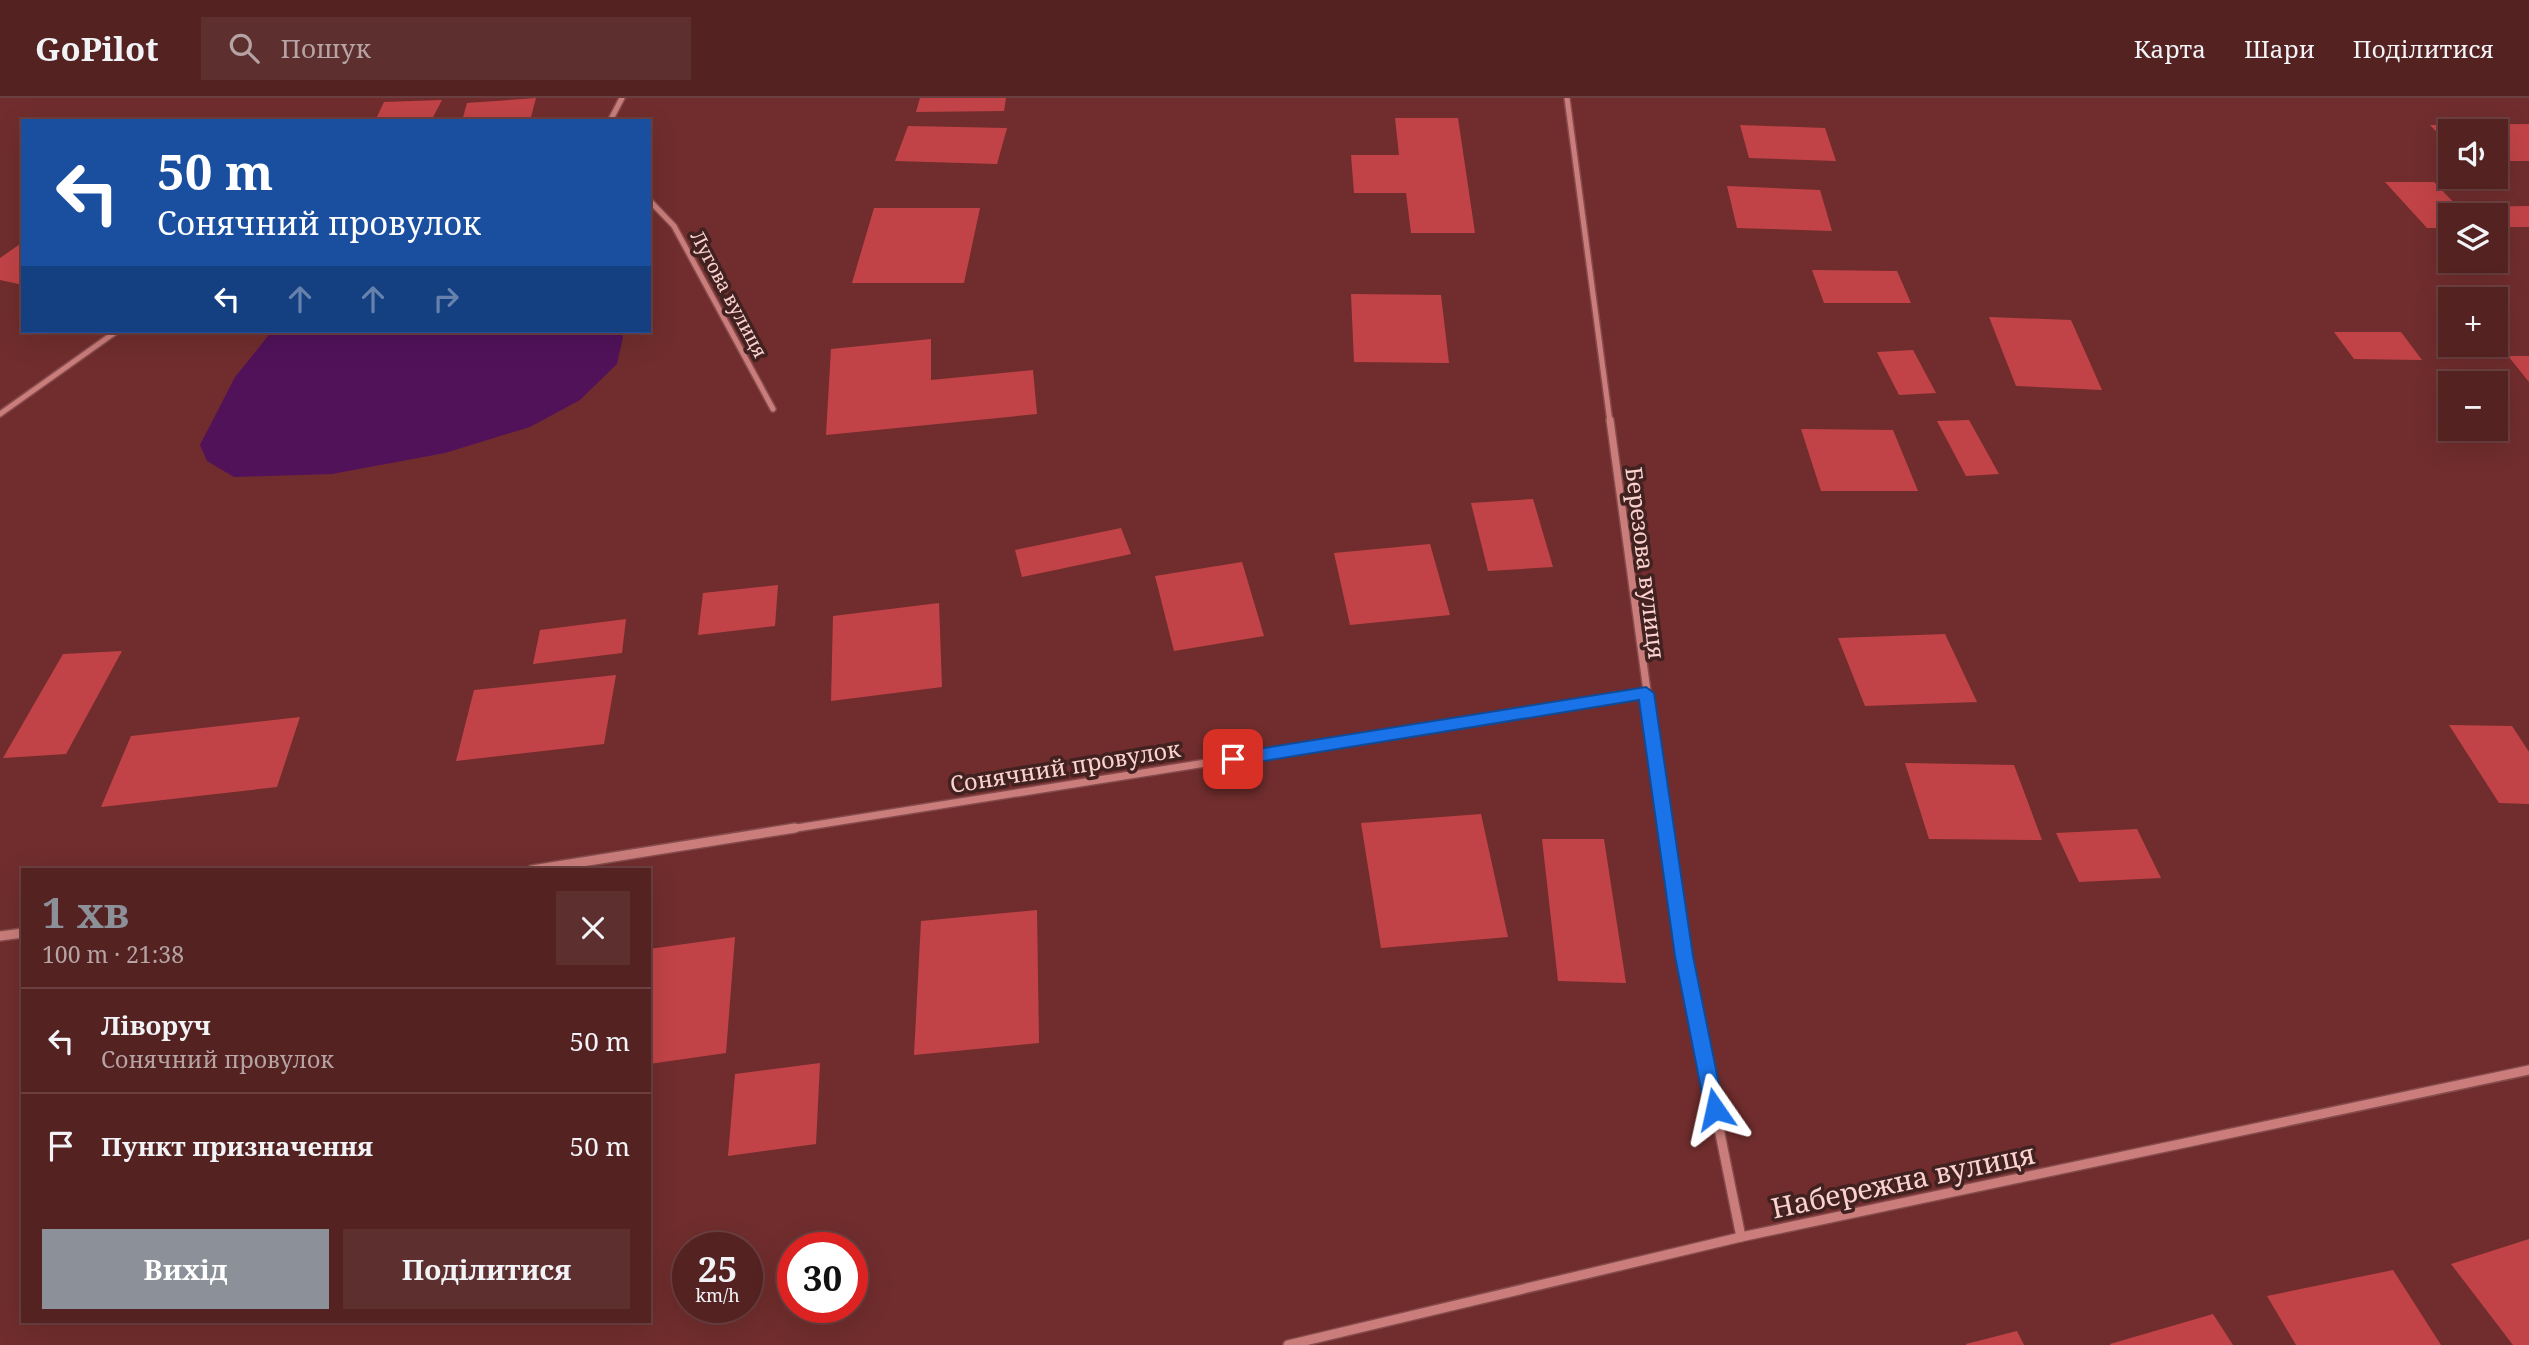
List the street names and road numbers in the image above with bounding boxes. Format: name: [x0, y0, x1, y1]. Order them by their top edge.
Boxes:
street label: Лугова вулиця: [685, 226, 773, 362]
street label: Березова вулиця: [1618, 465, 1674, 661]
street label: Сонячний провулок: [948, 732, 1183, 800]
street label: Набережна вулиця: [1768, 1133, 2038, 1227]

